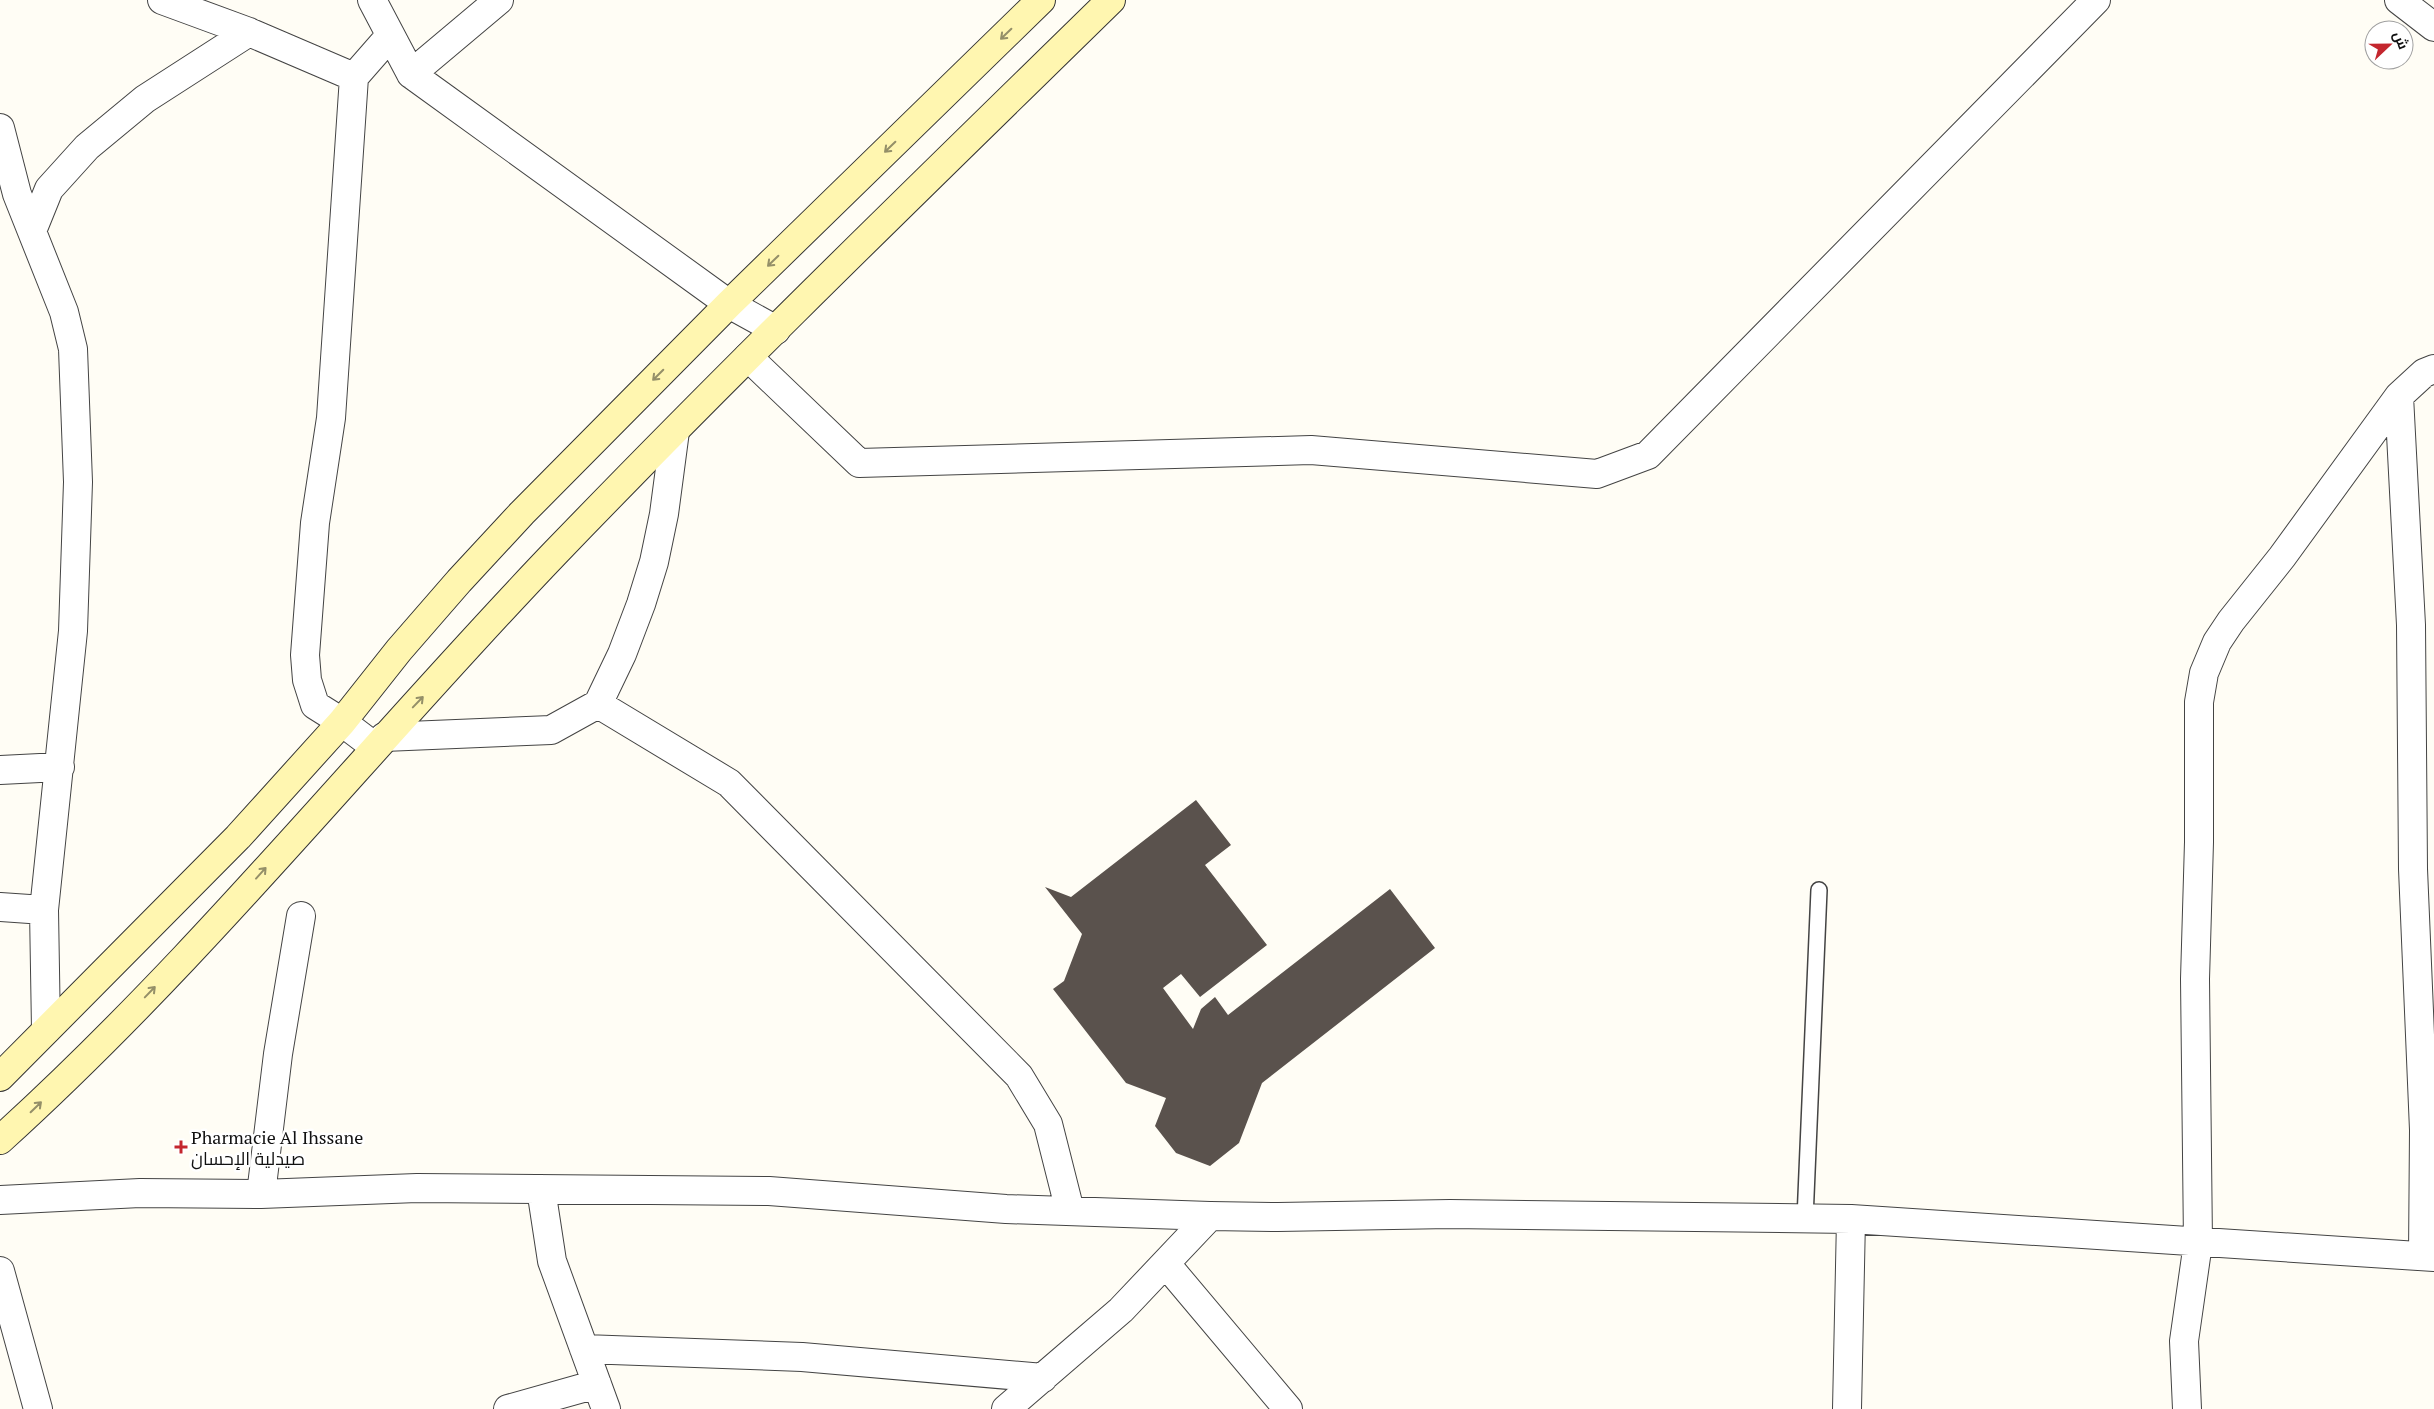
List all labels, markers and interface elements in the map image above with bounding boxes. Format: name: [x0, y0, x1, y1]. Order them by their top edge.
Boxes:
north arrow: [2364, 20, 2414, 70]
one-way arrow: [1000, 28, 1012, 40]
text: ش: [2389, 28, 2414, 52]
one-way arrow: [884, 141, 896, 153]
one-way arrow: [767, 255, 780, 267]
one-way arrow: [652, 369, 664, 382]
one-way arrow: [412, 695, 424, 708]
one-way arrow: [256, 867, 267, 880]
one-way arrow: [144, 986, 156, 998]
one-way arrow: [30, 1101, 42, 1113]
place label: Pharmacie Al Ihssane صيدلية الإحسان: [191, 1125, 363, 1170]
marker: Pharmacie Al Ihssane صيدلية الإحسان: [175, 1141, 187, 1153]

